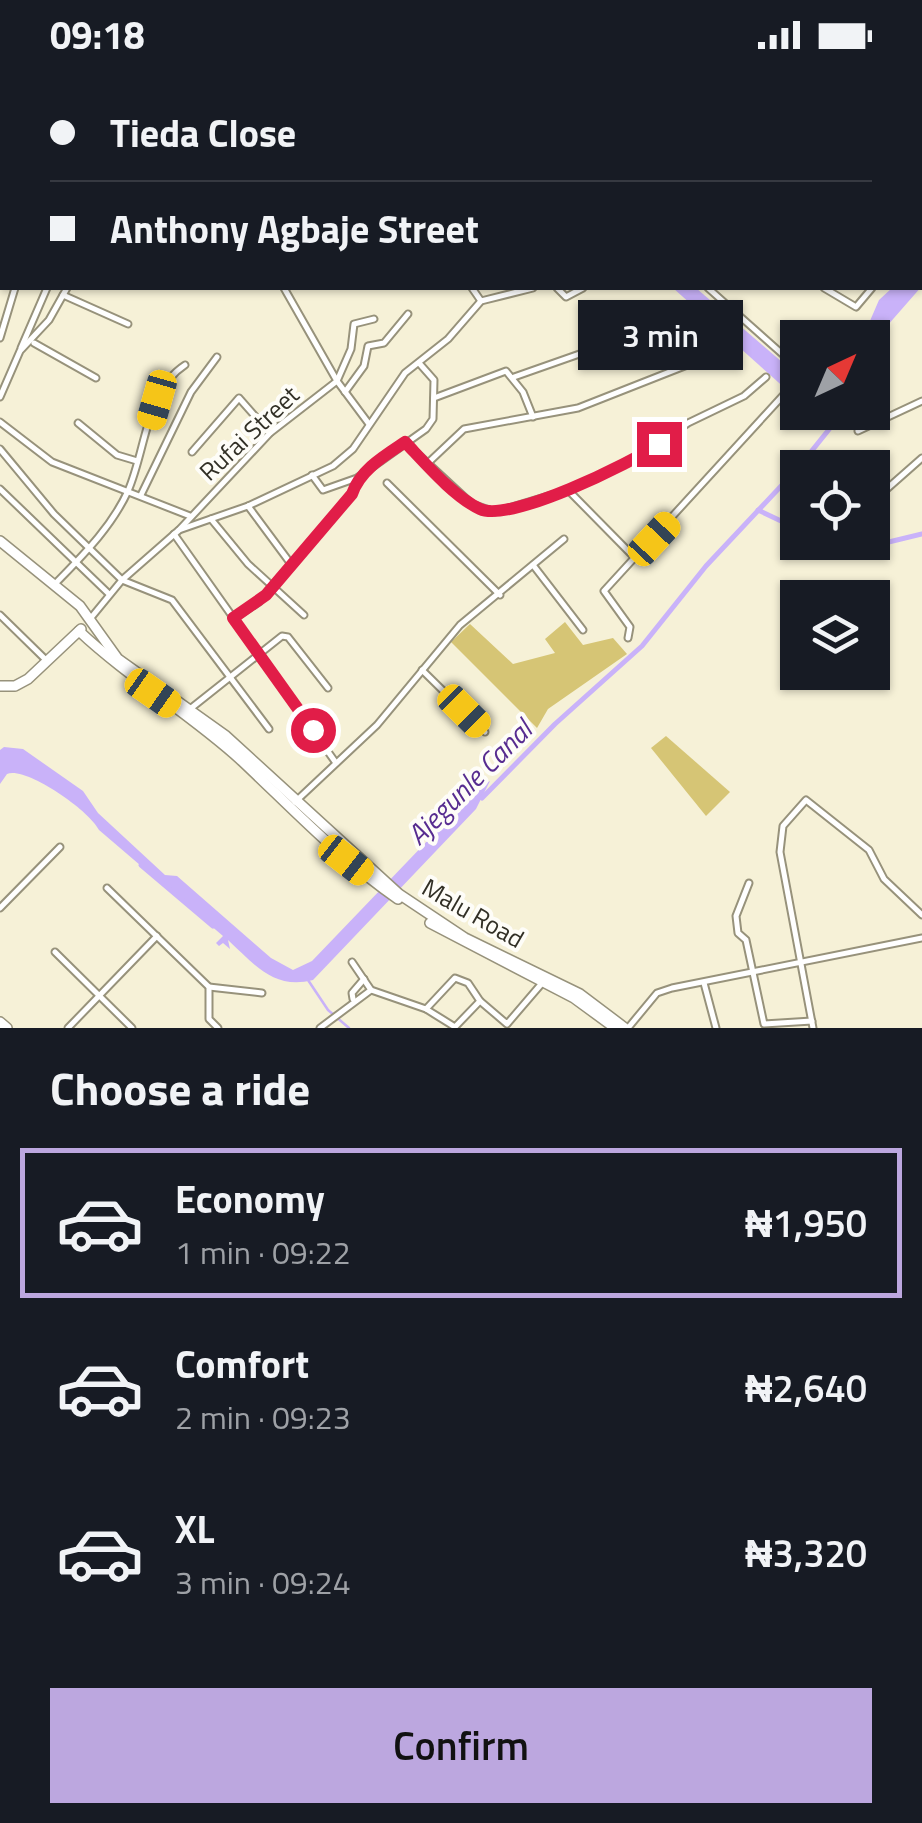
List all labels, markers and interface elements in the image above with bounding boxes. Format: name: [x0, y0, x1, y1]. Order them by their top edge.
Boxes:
text: 09:18: [50, 6, 145, 64]
text: Tieda Close: [110, 104, 296, 162]
text: Anthony Agbaje Street: [110, 200, 479, 258]
callout: 3 min: [576, 299, 742, 369]
text: 3 min: [622, 311, 699, 359]
north arrow: [780, 320, 890, 430]
map controls: [780, 320, 890, 690]
car: [134, 367, 180, 433]
street label: Rufai Street: [190, 376, 308, 489]
route end: [637, 422, 682, 467]
button: locate: [780, 450, 890, 560]
car: [623, 507, 685, 571]
button: layers: [780, 580, 890, 690]
car: [120, 664, 186, 722]
car: [432, 679, 496, 743]
water label: Ajegunle Canal: [396, 707, 544, 855]
route start: [291, 708, 336, 753]
car: [313, 830, 379, 890]
street label: Malu Road: [415, 868, 531, 958]
text: Choose a ride: [50, 1054, 310, 1122]
text: Economy: [175, 1170, 325, 1228]
icon: car: [55, 1178, 145, 1268]
text: ₦1,950: [745, 1194, 867, 1252]
text: 1 min · 09:22: [175, 1228, 351, 1276]
text: Comfort: [175, 1335, 309, 1393]
icon: car: [55, 1343, 145, 1433]
text: ₦2,640: [745, 1359, 867, 1417]
text: 2 min · 09:23: [175, 1393, 351, 1441]
text: XL: [175, 1500, 215, 1558]
icon: car: [55, 1508, 145, 1598]
text: ₦3,320: [745, 1524, 867, 1582]
text: 3 min · 09:24: [175, 1558, 351, 1606]
button: Confirm: [50, 1688, 872, 1803]

